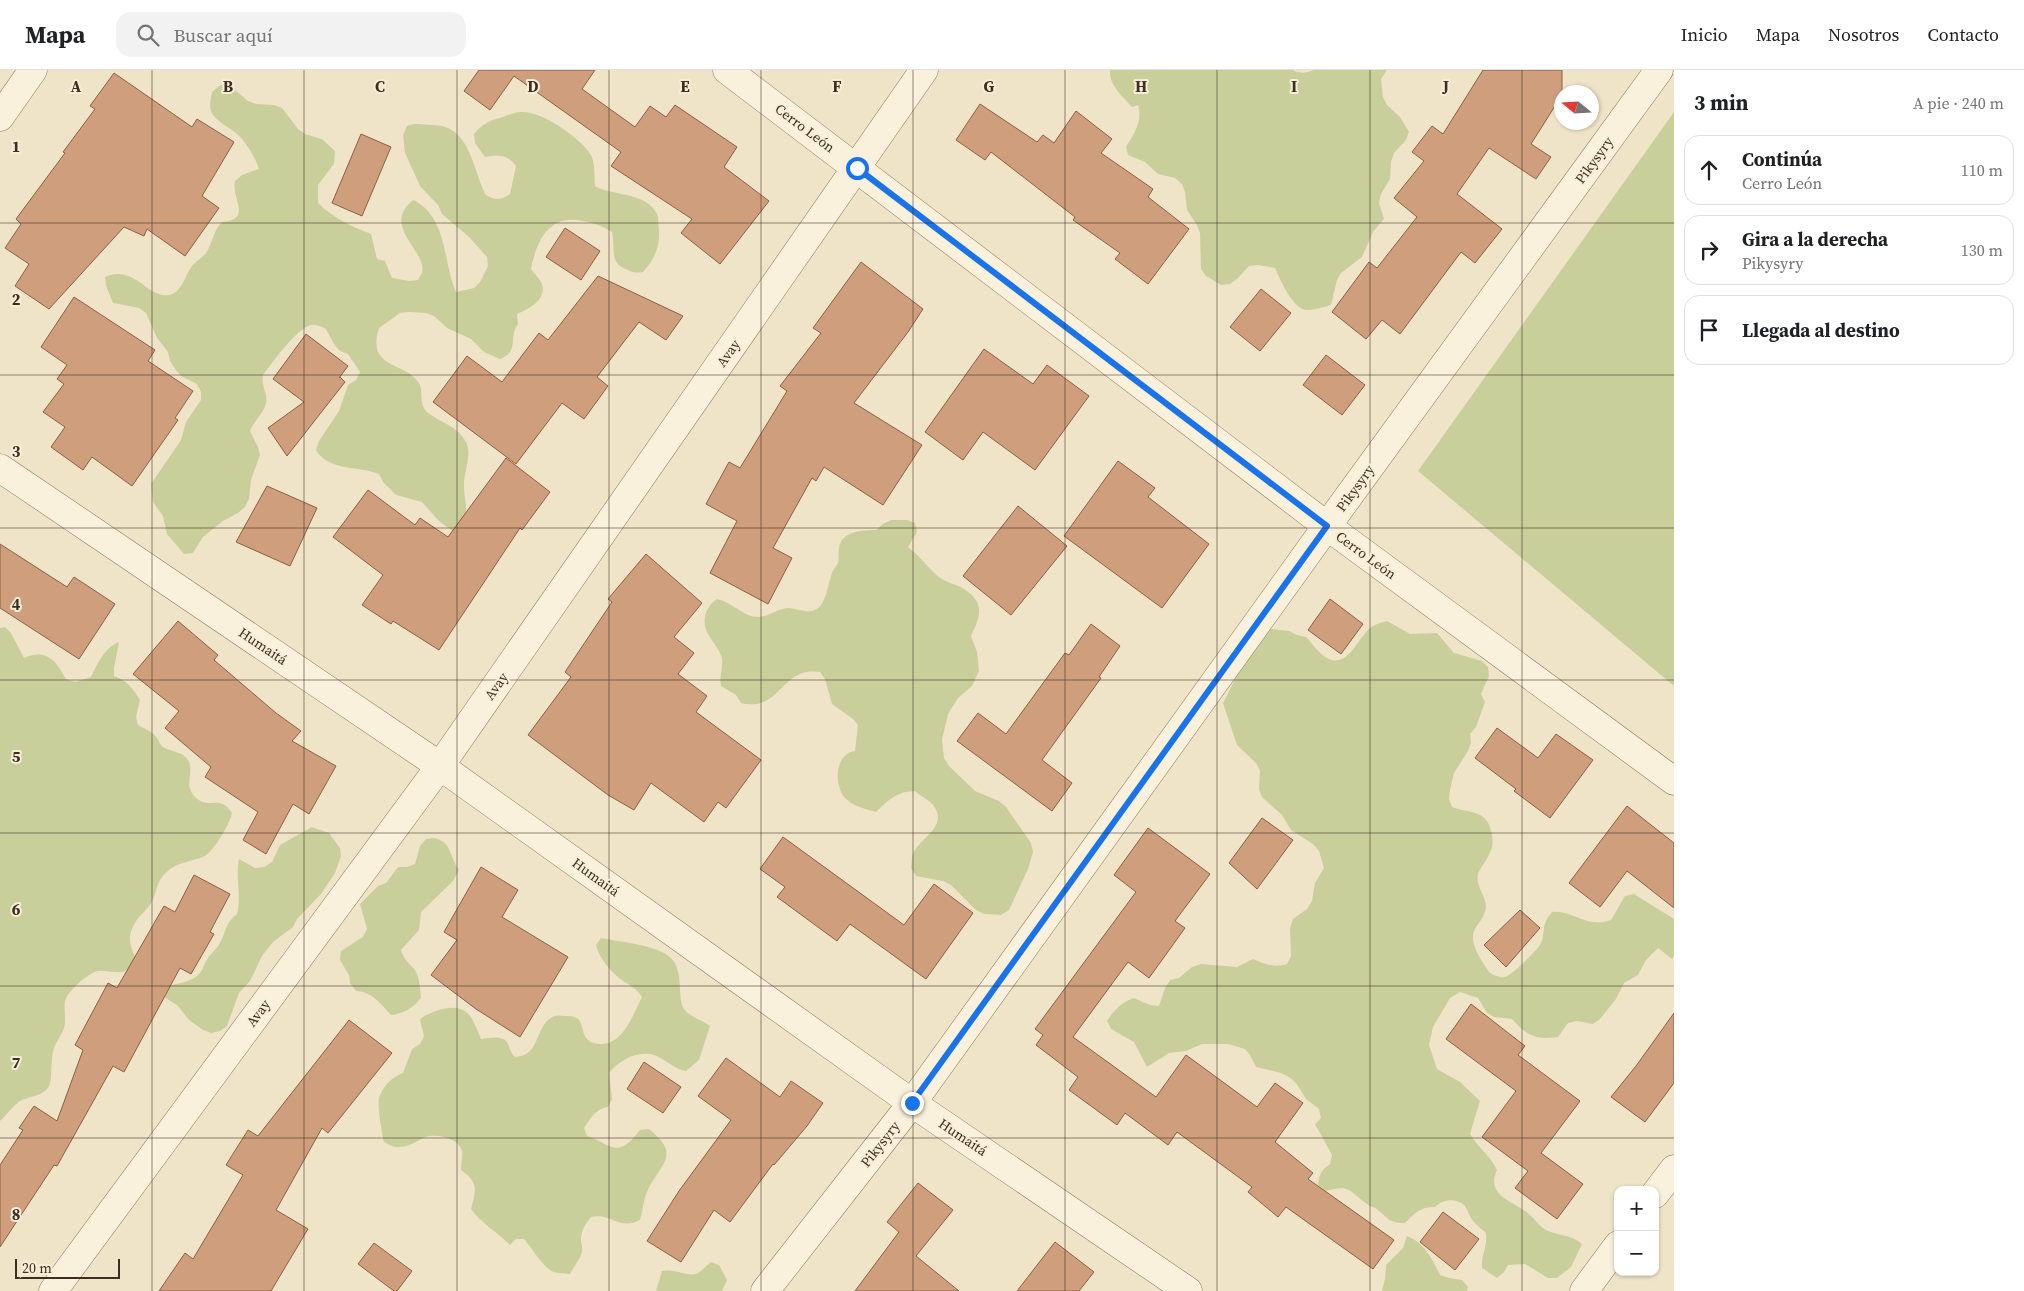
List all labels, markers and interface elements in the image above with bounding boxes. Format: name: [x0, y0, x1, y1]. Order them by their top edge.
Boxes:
search box: [116, 12, 466, 57]
text: Mapa: [25, 18, 86, 51]
icon: search: [134, 21, 162, 49]
text: Buscar aquí: [174, 22, 273, 48]
text: Inicio: [1681, 22, 1728, 47]
text: Mapa: [1756, 22, 1800, 47]
text: Nosotros: [1828, 22, 1899, 47]
text: Contacto: [1927, 22, 1999, 47]
text: A: [71, 75, 82, 97]
text: B: [223, 75, 234, 97]
text: C: [375, 75, 385, 97]
text: D: [527, 75, 539, 97]
text: E: [680, 75, 690, 97]
text: F: [832, 75, 842, 97]
text: G: [984, 75, 995, 97]
text: H: [1135, 75, 1147, 97]
text: I: [1291, 75, 1297, 97]
text: J: [1442, 75, 1449, 97]
north arrow: [1554, 85, 1599, 130]
text: 3 min: [1694, 88, 1749, 117]
text: A pie · 240 m: [1913, 92, 2004, 114]
street label: Cerro León: [771, 99, 839, 157]
street label: Pikysyry: [1570, 132, 1618, 188]
text: 1: [12, 135, 20, 157]
text: Continúa: [1742, 146, 1822, 172]
icon: ahead: [1695, 156, 1723, 184]
route start: [846, 157, 869, 180]
text: 110 m: [1961, 159, 2003, 181]
text: Cerro León: [1742, 172, 1822, 194]
text: Gira a la derecha: [1742, 226, 1888, 252]
icon: right: [1695, 236, 1723, 264]
text: 130 m: [1961, 239, 2003, 261]
text: Pikysyry: [1742, 252, 1803, 274]
text: 2: [12, 288, 21, 310]
icon: arrive: [1695, 316, 1723, 344]
text: Llegada al destino: [1742, 317, 1900, 343]
street label: Avay: [711, 335, 745, 371]
text: 3: [12, 440, 21, 462]
street label: Pikysyry: [1331, 460, 1379, 516]
street label: Cerro León: [1332, 526, 1401, 584]
text: 4: [12, 593, 21, 615]
street label: Humaitá: [235, 622, 292, 670]
street label: Avay: [479, 668, 513, 704]
text: 5: [12, 745, 21, 767]
street label: Humaitá: [568, 853, 625, 902]
text: 6: [12, 898, 21, 920]
street label: Avay: [241, 995, 275, 1031]
text: 7: [12, 1051, 21, 1073]
route end: [901, 1092, 924, 1115]
street label: Humaitá: [935, 1113, 992, 1161]
street label: Pikysyry: [856, 1116, 905, 1171]
map controls: [1614, 1186, 1659, 1276]
button: +: [1614, 1186, 1659, 1231]
text: 8: [12, 1203, 20, 1225]
button: −: [1614, 1231, 1659, 1276]
scale bar: [15, 1256, 120, 1279]
text: 20 m: [22, 1258, 52, 1278]

